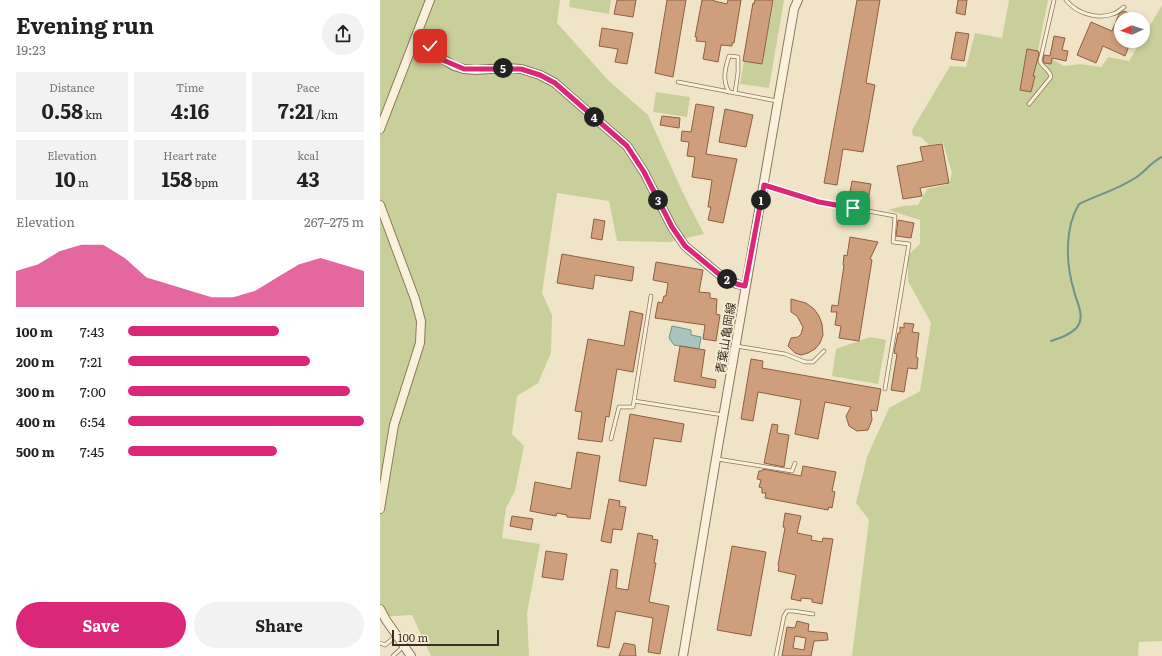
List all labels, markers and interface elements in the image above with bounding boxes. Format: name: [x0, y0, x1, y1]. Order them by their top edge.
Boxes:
text: Evening run: [16, 8, 154, 41]
north arrow: [1114, 12, 1150, 48]
map controls: [1114, 12, 1150, 48]
button: share: [322, 13, 364, 55]
pin: [413, 29, 447, 63]
icon: check: [419, 35, 441, 57]
text: 19:23: [16, 40, 46, 59]
pin: 5: [493, 58, 513, 78]
text: 5: [500, 60, 506, 76]
text: Distance: [49, 79, 95, 95]
text: Time: [176, 79, 204, 95]
text: Pace: [296, 79, 320, 95]
text: 0.58: [41, 95, 83, 125]
text: 4:16: [171, 95, 209, 125]
text: 7:21: [278, 95, 314, 125]
text: km: [83, 106, 103, 122]
text: /km: [314, 106, 338, 122]
pin: 4: [584, 107, 604, 127]
text: 4: [591, 109, 597, 125]
text: Elevation: [47, 147, 97, 163]
text: Heart rate: [163, 147, 217, 163]
text: kcal: [297, 147, 319, 163]
text: 10: [55, 163, 76, 193]
text: 158: [161, 163, 192, 193]
text: 43: [296, 163, 320, 193]
text: m: [76, 174, 89, 190]
text: bpm: [192, 174, 219, 190]
pin: 3: [648, 190, 668, 210]
pin: 1: [751, 190, 771, 210]
pin: [836, 191, 870, 225]
text: 3: [655, 192, 661, 208]
text: 1: [759, 192, 763, 208]
icon: arrive: [842, 197, 864, 219]
text: Elevation: [16, 212, 75, 231]
text: 267–275 m: [304, 212, 364, 231]
pin: 2: [717, 269, 737, 289]
text: 2: [724, 271, 730, 287]
street label: 青葉山亀岡線: [710, 301, 740, 375]
text: 100 m: [16, 322, 53, 341]
text: 7:43: [80, 322, 105, 341]
text: 200 m: [16, 352, 55, 371]
text: 7:21: [80, 352, 102, 371]
text: 300 m: [16, 382, 55, 401]
text: 7:00: [80, 382, 106, 401]
text: 400 m: [16, 412, 55, 431]
text: 6:54: [80, 412, 105, 431]
text: 500 m: [16, 442, 55, 461]
text: 7:45: [80, 442, 104, 461]
button: Save: [16, 602, 186, 648]
button: Share: [194, 602, 364, 648]
scale bar: [392, 628, 499, 647]
text: 100 m: [398, 629, 428, 645]

